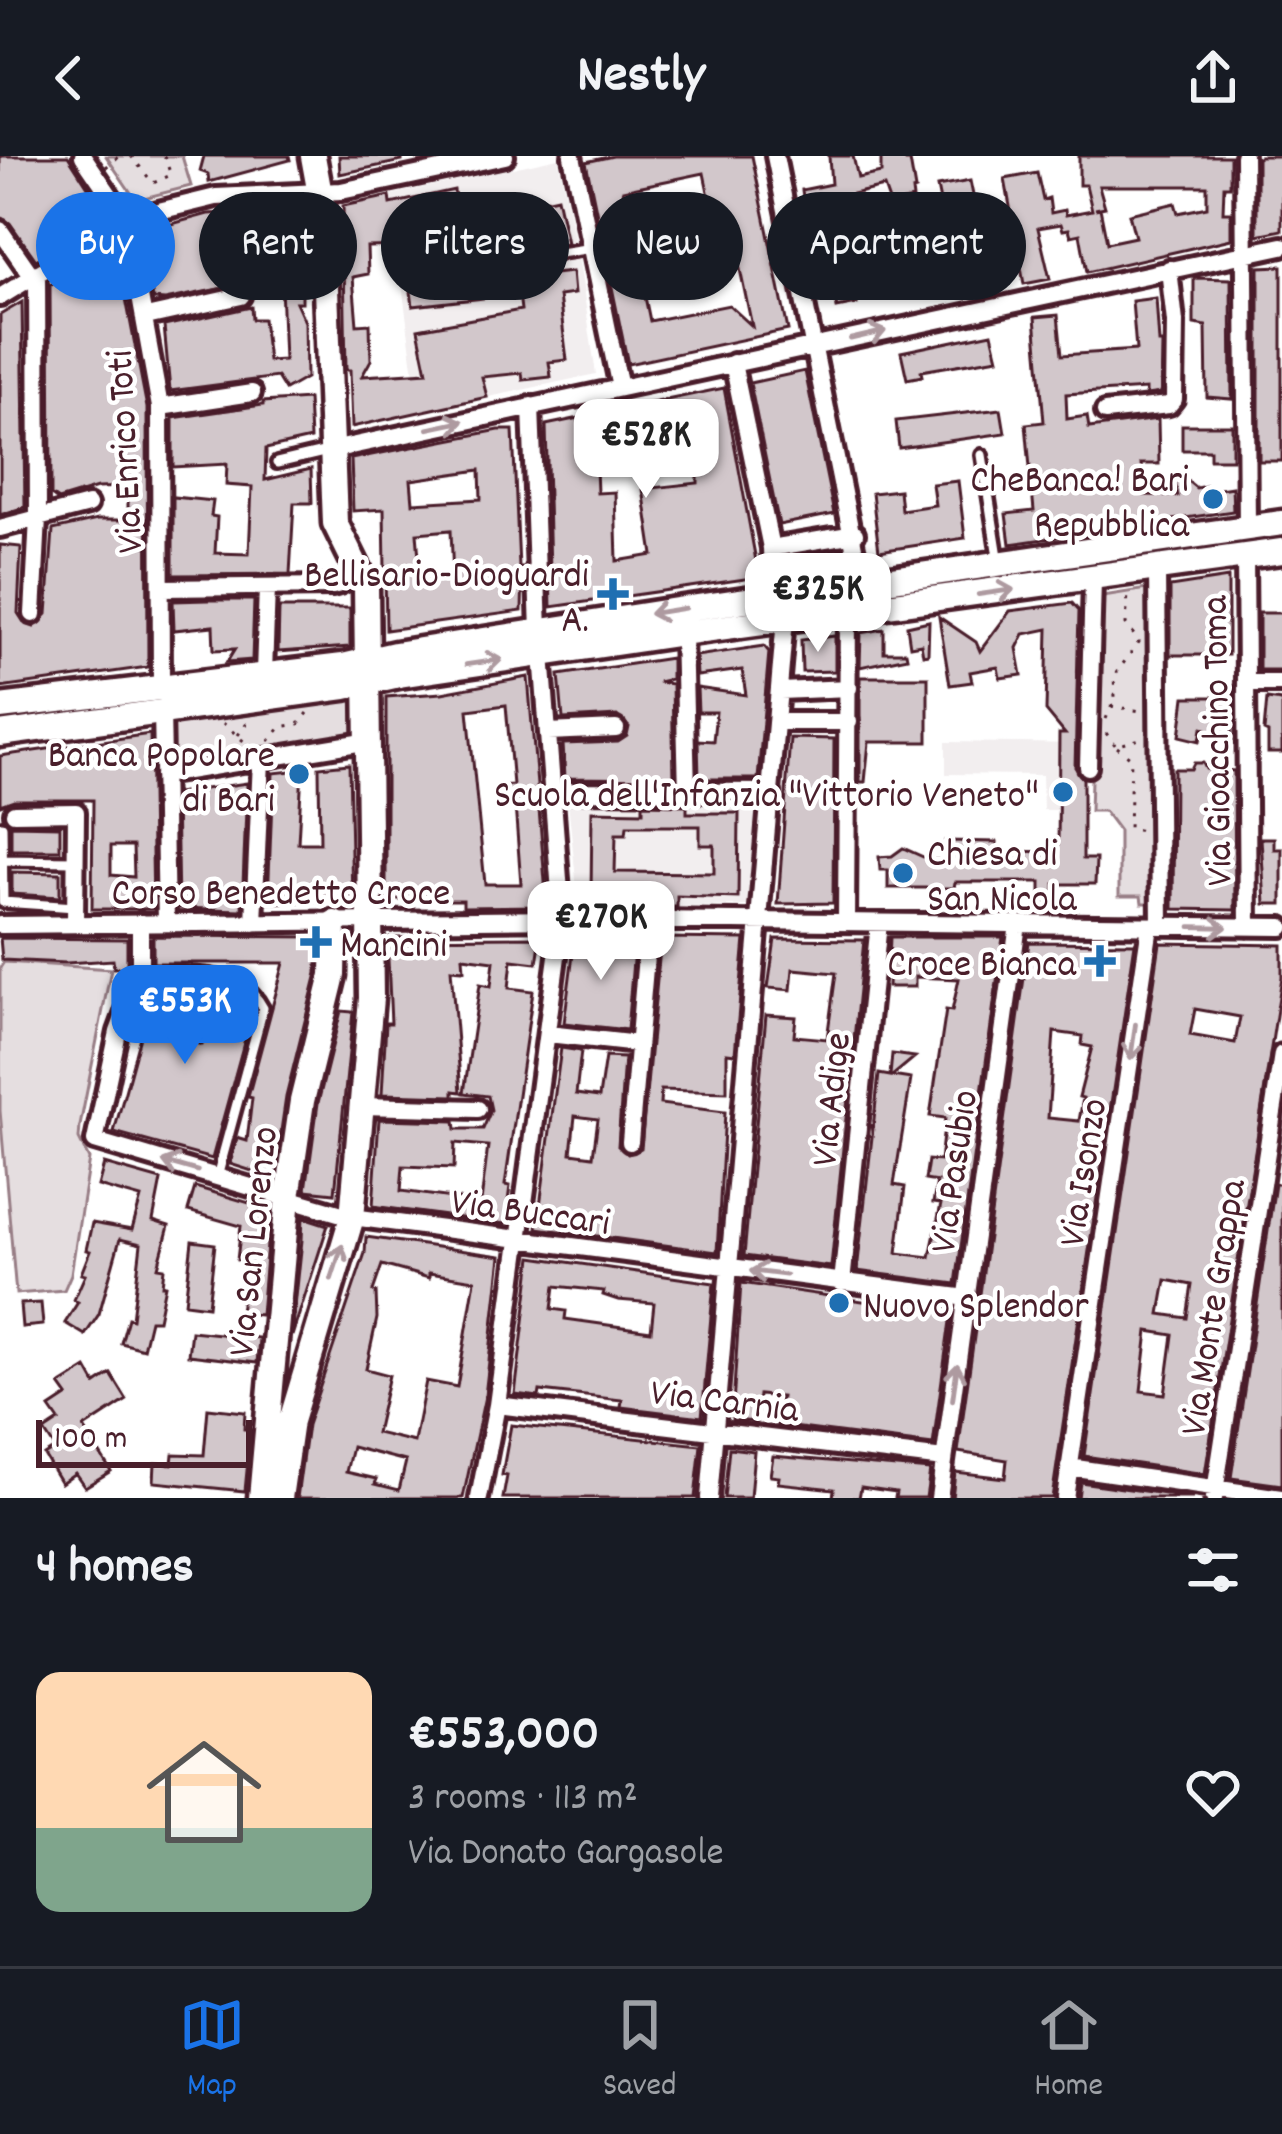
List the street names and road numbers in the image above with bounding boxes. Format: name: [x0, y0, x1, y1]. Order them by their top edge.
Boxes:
street label: Via Enrico Toti: [96, 349, 161, 555]
street label: Via Gioacchino Toma: [1190, 594, 1251, 887]
street label: Corso Benedetto Croce: [111, 869, 451, 924]
street label: Via Adige: [800, 1030, 869, 1169]
street label: Via Pasubio: [919, 1087, 996, 1257]
street label: Via Isonzo: [1048, 1095, 1125, 1251]
street label: Via San Lorenzo: [217, 1124, 296, 1359]
street label: Via Monte Grappa: [1169, 1175, 1264, 1440]
street label: Via Buccari: [447, 1177, 613, 1254]
street label: Via Carnia: [647, 1368, 802, 1441]

